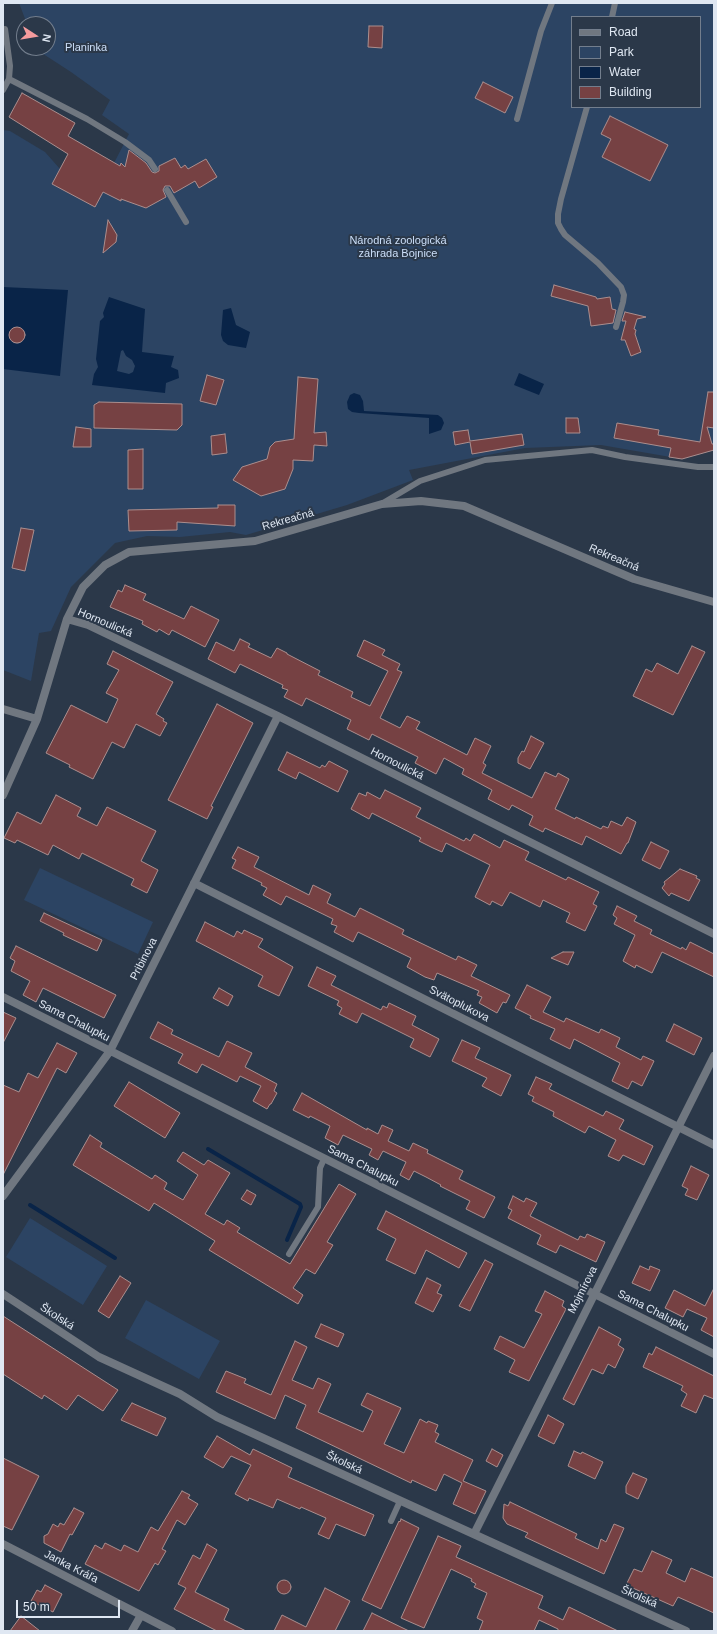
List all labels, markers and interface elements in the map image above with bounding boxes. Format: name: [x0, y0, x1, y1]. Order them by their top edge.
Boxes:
north arrow: [16, 16, 56, 56]
legend: [571, 16, 701, 108]
text: Road: [609, 25, 638, 39]
text: N: [40, 33, 53, 43]
park label: Planinka: [65, 41, 107, 55]
text: Park: [609, 45, 634, 59]
text: Water: [609, 65, 641, 79]
text: Building: [609, 85, 652, 99]
park label: Národná zoologická záhrada Bojnice: [349, 234, 447, 260]
street label: Rekreačná: [261, 506, 315, 534]
street label: Rekreačná: [587, 542, 641, 574]
street label: Hornoulická: [76, 606, 134, 640]
street label: Hornoulická: [368, 745, 426, 783]
street label: Pribinova: [128, 936, 160, 982]
street label: Svätoplukova: [427, 983, 491, 1025]
street label: Sama Chalupku: [36, 997, 112, 1045]
street label: Sama Chalupku: [325, 1142, 401, 1190]
street label: Mojmírova: [565, 1264, 601, 1316]
street label: Sama Chalupku: [615, 1287, 691, 1335]
street label: Školská: [37, 1301, 77, 1333]
street label: Školská: [324, 1449, 364, 1477]
street label: Janka Kráľa: [42, 1548, 100, 1586]
street label: Školská: [619, 1583, 659, 1611]
scale bar: [18, 1592, 122, 1618]
text: 50 m: [23, 1600, 50, 1614]

